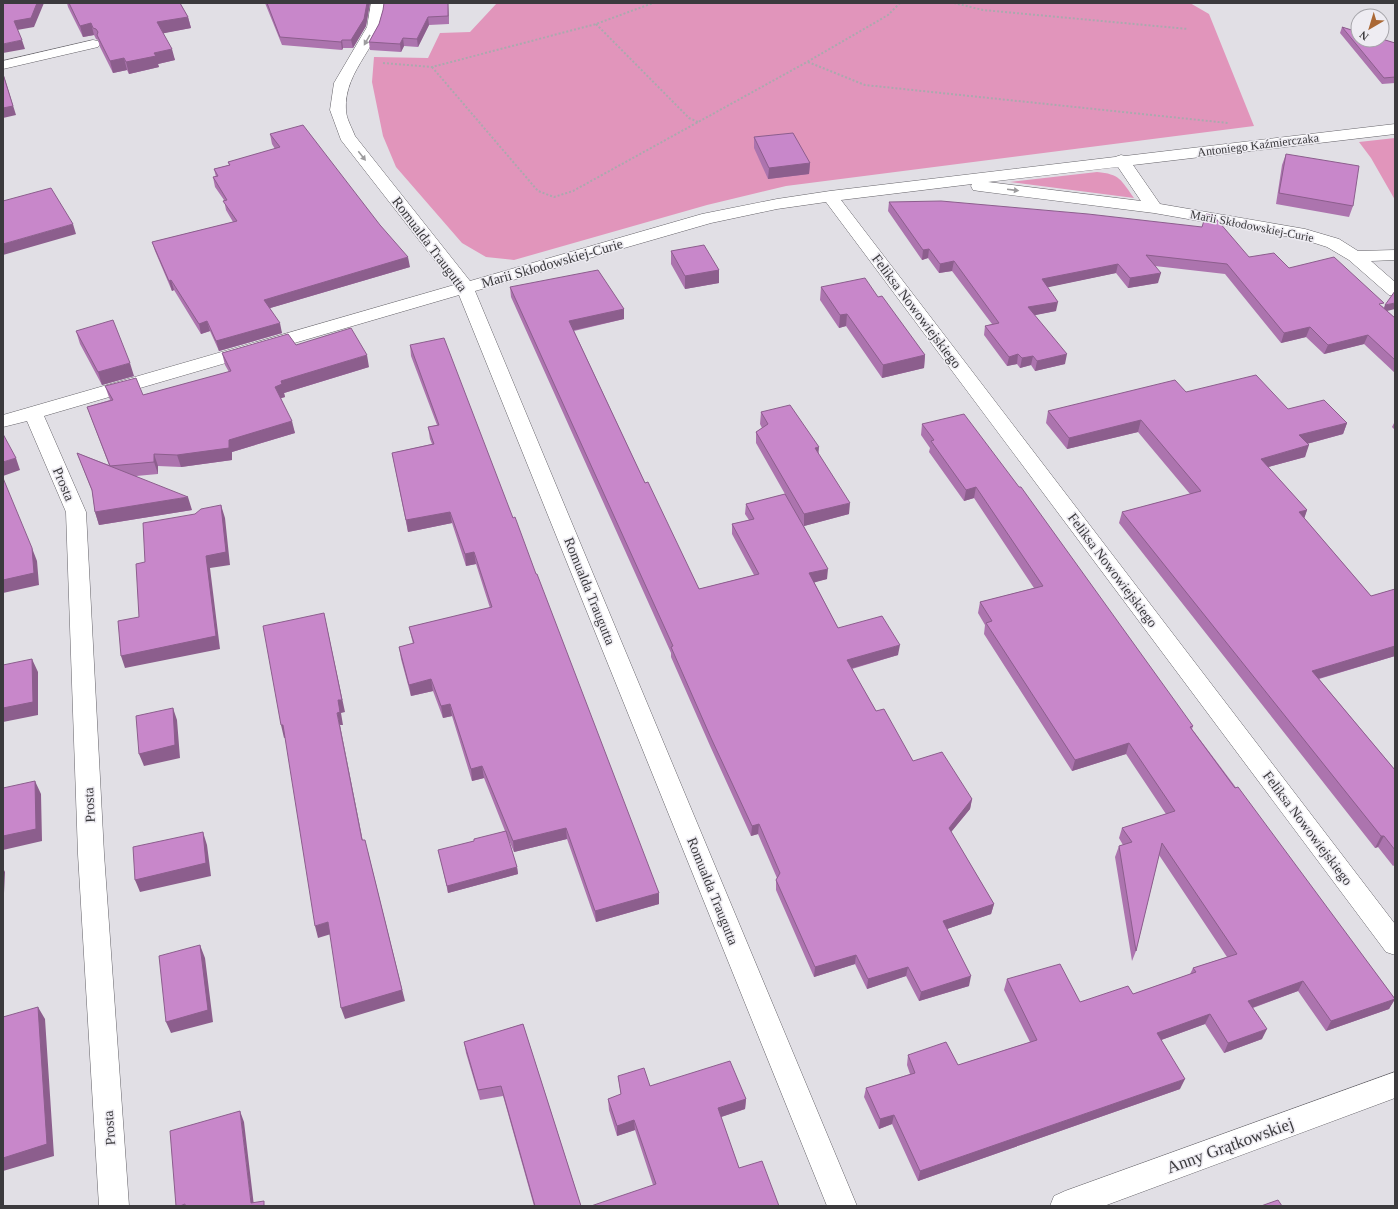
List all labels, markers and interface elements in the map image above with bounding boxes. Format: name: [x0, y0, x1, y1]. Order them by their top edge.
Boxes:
north arrow: [1350, 8, 1390, 48]
text: N: [1357, 29, 1371, 43]
one-way arrow: [364, 34, 371, 46]
street label: Antoniego Kaźmierczaka: [1196, 131, 1320, 159]
one-way arrow: [358, 150, 367, 161]
one-way arrow: [1007, 187, 1019, 193]
street label: Romualda Traugutta: [389, 194, 471, 295]
street label: Marii Skłodowskiej-Curie: [1189, 207, 1315, 245]
street label: Marii Skłodowskiej-Curie: [480, 236, 625, 291]
street label: Feliksa Nowowiejskiego: [869, 251, 964, 371]
street label: Prosta: [50, 465, 78, 504]
street label: Feliksa Nowowiejskiego: [1065, 510, 1160, 630]
street label: Romualda Traugutta: [561, 535, 618, 648]
street label: Feliksa Nowowiejskiego: [1260, 768, 1355, 888]
street label: Prosta: [81, 786, 98, 823]
street label: Romualda Traugutta: [684, 835, 741, 948]
street label: Prosta: [101, 1109, 118, 1146]
street label: Anny Grątkowskiej: [1164, 1114, 1296, 1177]

